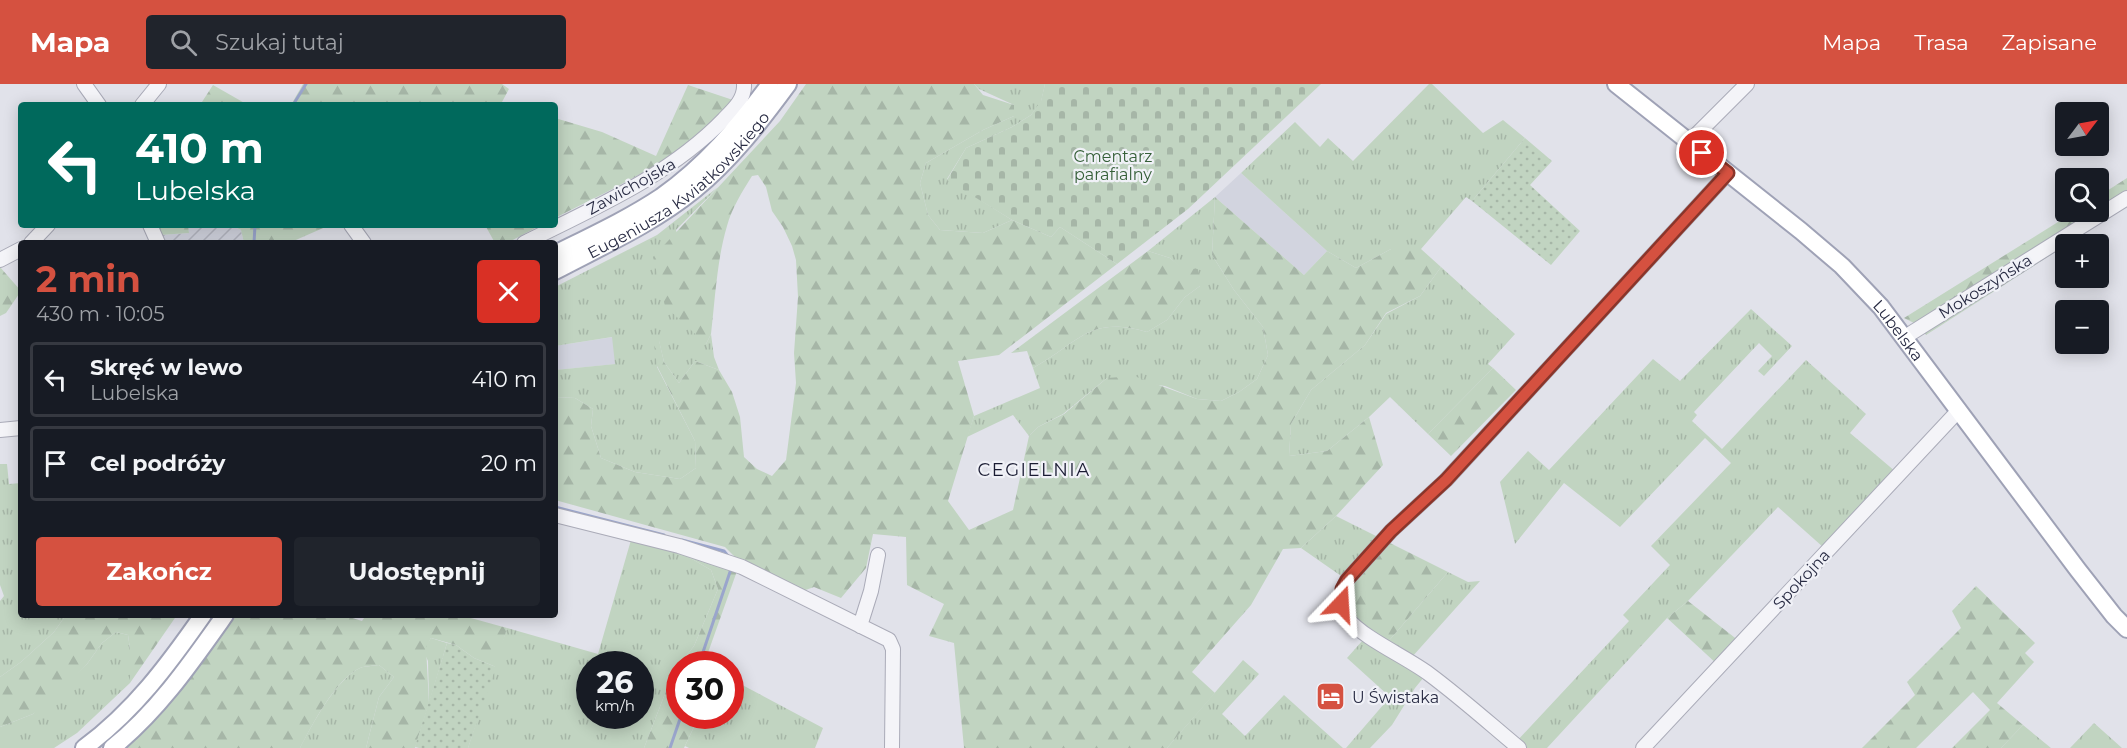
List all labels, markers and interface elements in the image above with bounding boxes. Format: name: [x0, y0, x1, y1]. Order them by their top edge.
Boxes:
search box: [146, 15, 566, 69]
text: Mapa: [30, 25, 110, 59]
icon: search: [167, 26, 200, 59]
text: Szukaj tutaj: [215, 29, 344, 56]
text: Mapa: [1822, 30, 1881, 55]
text: Trasa: [1914, 30, 1969, 55]
text: Zapisane: [2002, 30, 2097, 55]
north arrow: [2055, 102, 2109, 156]
map controls: [2055, 102, 2109, 354]
street label: Eugeniusza Kwiatkowskiego: [585, 108, 774, 263]
text: 410 m: [135, 122, 264, 174]
icon: left: [36, 126, 114, 204]
pin: [1676, 127, 1727, 178]
icon: arrive: [1685, 136, 1718, 169]
park label: Cmentarz parafialny: [1073, 147, 1153, 184]
street label: Zawichojska: [583, 154, 679, 219]
button: search: [2055, 168, 2109, 222]
text: Lubelska: [135, 174, 256, 207]
button: +: [2055, 234, 2109, 288]
street label: Mokoszyńska: [1935, 250, 2035, 323]
text: 2 min: [36, 257, 141, 301]
button: close: [477, 260, 540, 323]
street label: Lubelska: [1869, 296, 1927, 365]
button: −: [2055, 300, 2109, 354]
text: 430 m · 10:05: [36, 302, 165, 326]
text: Skręć w lewo: [90, 354, 243, 381]
icon: left: [39, 363, 72, 396]
text: 410 m: [471, 366, 537, 393]
text: Lubelska: [90, 381, 179, 405]
icon: arrive: [39, 447, 72, 480]
text: Cel podróży: [90, 450, 226, 477]
text: 20 m: [481, 450, 537, 477]
district label: CEGIELNIA: [977, 459, 1091, 481]
button: Zakończ: [36, 537, 282, 606]
button: Udostępnij: [294, 537, 540, 606]
street label: Spokojna: [1769, 546, 1834, 613]
position arrow: [1309, 572, 1373, 636]
speed limit sign: 30: [666, 651, 744, 729]
text: 26: [597, 664, 633, 701]
hotel icon: U Świstaka: [1315, 681, 1347, 713]
place label: U Świstaka: [1352, 688, 1439, 707]
text: km/h: [595, 696, 635, 715]

